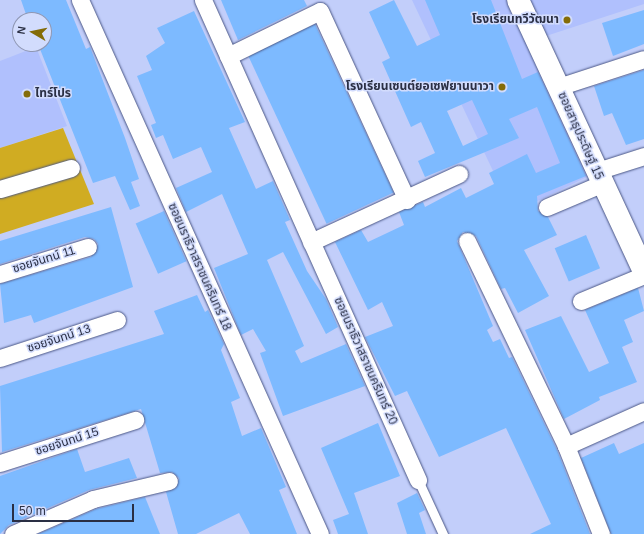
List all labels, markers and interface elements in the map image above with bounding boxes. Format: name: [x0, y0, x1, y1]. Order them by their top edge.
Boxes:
north arrow: [12, 12, 52, 52]
place label: โรงเรียนทวีวัฒนา: [472, 13, 559, 27]
marker: โรงเรียนทวีวัฒนา: [562, 15, 572, 25]
text: N: [15, 25, 28, 35]
place label: โรงเรียนเซนต์ยอเซฟยานนาวา: [346, 80, 494, 94]
marker: โรงเรียนเซนต์ยอเซฟยานนาวา: [497, 82, 507, 92]
place label: ไทร์โปร: [35, 87, 71, 101]
marker: ไทร์โปร: [22, 89, 32, 99]
street label: ซอยสาธุประดิษฐ์ 15: [554, 90, 606, 182]
street label: ซอยนราธิวาสราชนครินทร์ 18: [164, 201, 234, 333]
street label: ซอยจันทน์ 11: [11, 244, 77, 276]
street label: ซอยนราธิวาสราชนครินทร์ 20: [330, 295, 400, 427]
street label: ซอยจันทน์ 13: [25, 322, 93, 356]
street label: ซอยจันทน์ 15: [33, 425, 101, 459]
scale bar: [14, 496, 136, 522]
text: 50 m: [19, 504, 46, 518]

